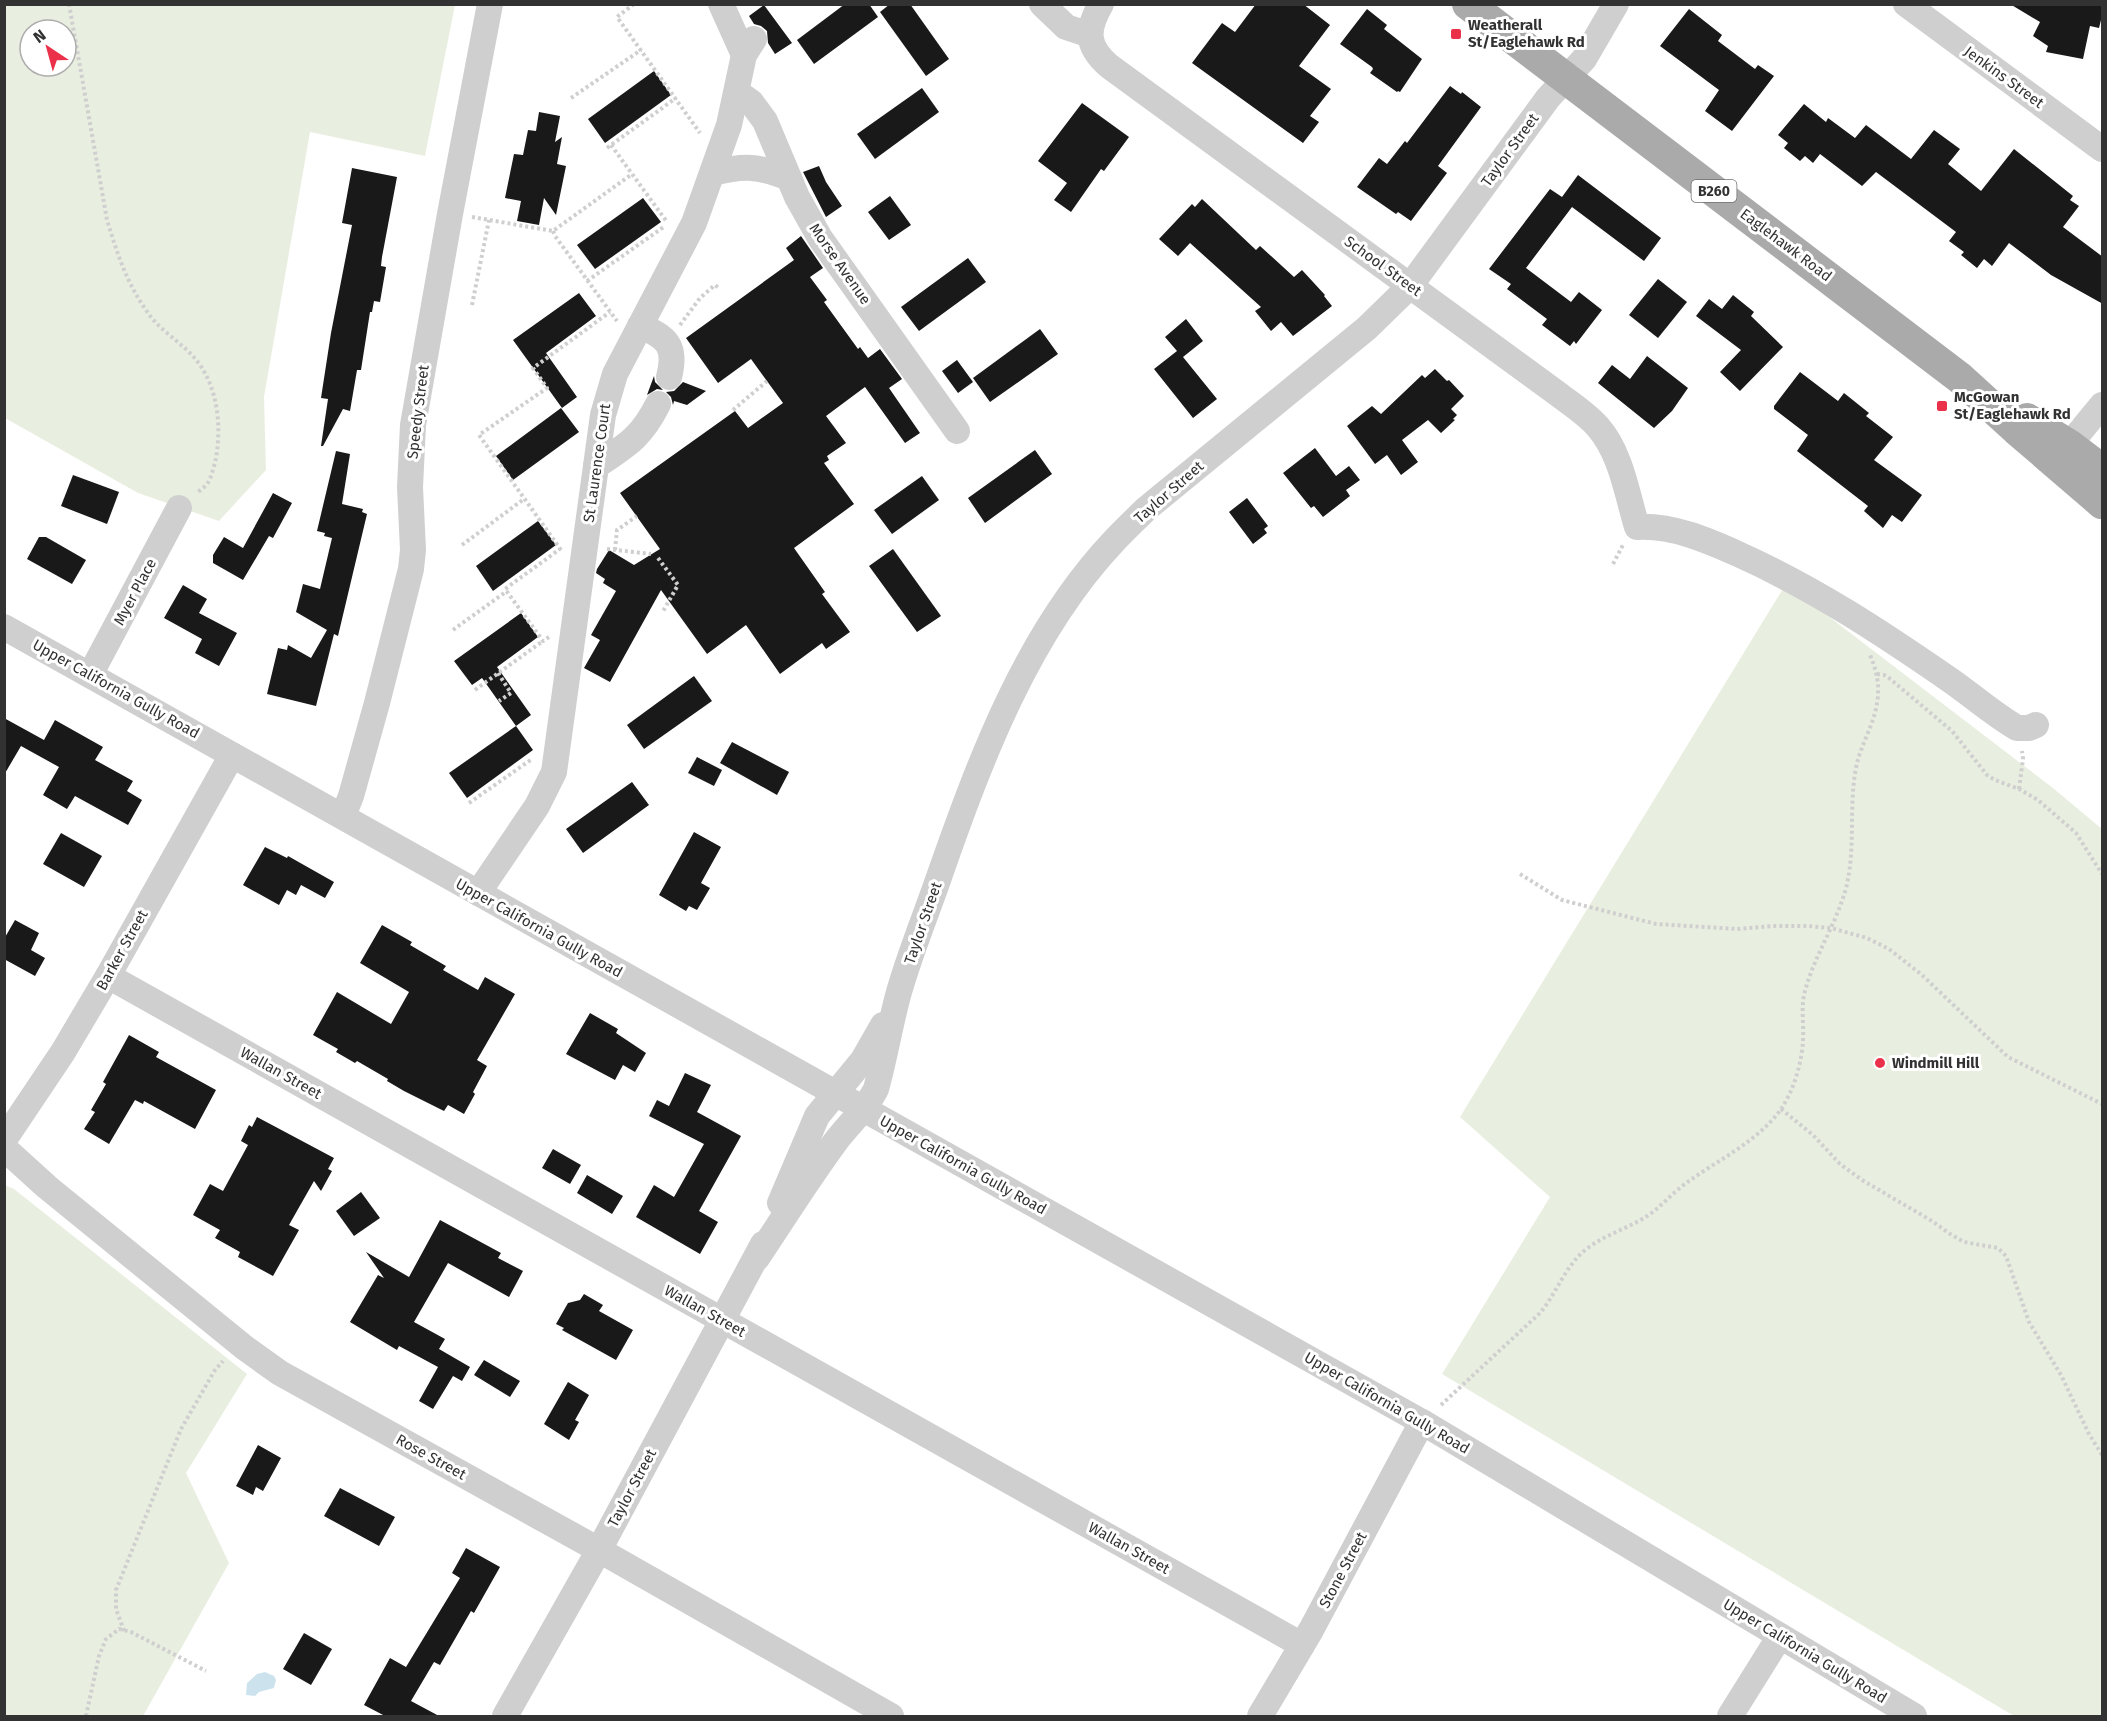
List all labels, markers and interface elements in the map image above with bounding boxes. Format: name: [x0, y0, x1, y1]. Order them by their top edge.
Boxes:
place label: Weatherall St/Eaglehawk Rd: [1468, 16, 1585, 51]
north arrow: [18, 18, 78, 78]
text: N: [30, 25, 49, 47]
marker: Weatherall St/Eaglehawk Rd: [1449, 27, 1463, 41]
street label: Jenkins Street: [1961, 42, 2048, 112]
street label: Taylor Street: [1477, 110, 1543, 190]
road number: B260: [1692, 180, 1736, 202]
street label: Eaglehawk Road: [1737, 205, 1835, 285]
street label: Morse Avenue: [805, 220, 875, 308]
street label: School Street: [1341, 232, 1425, 300]
street label: Speedy Street: [403, 363, 433, 460]
place label: McGowan St/Eaglehawk Rd: [1954, 388, 2071, 423]
marker: McGowan St/Eaglehawk Rd: [1935, 399, 1949, 413]
street label: St Laurence Court: [580, 402, 614, 524]
street label: Taylor Street: [1131, 457, 1208, 527]
street label: Myer Place: [110, 556, 160, 628]
street label: Upper California Gully Road: [29, 636, 203, 742]
street label: Upper California Gully Road: [452, 875, 626, 981]
street label: Taylor Street: [901, 879, 946, 967]
street label: Barker Street: [92, 906, 152, 993]
street label: Wallan Street: [237, 1043, 325, 1103]
place label: Windmill Hill: [1892, 1054, 1980, 1072]
marker: Windmill Hill: [1873, 1056, 1887, 1070]
street label: Upper California Gully Road: [876, 1112, 1050, 1218]
street label: Wallan Street: [661, 1281, 749, 1341]
street label: Upper California Gully Road: [1301, 1348, 1473, 1458]
street label: Rose Street: [393, 1430, 470, 1484]
street label: Taylor Street: [604, 1445, 660, 1530]
street label: Wallan Street: [1085, 1518, 1173, 1578]
street label: Stone Street: [1315, 1528, 1371, 1611]
street label: Upper California Gully Road: [1720, 1595, 1890, 1707]

